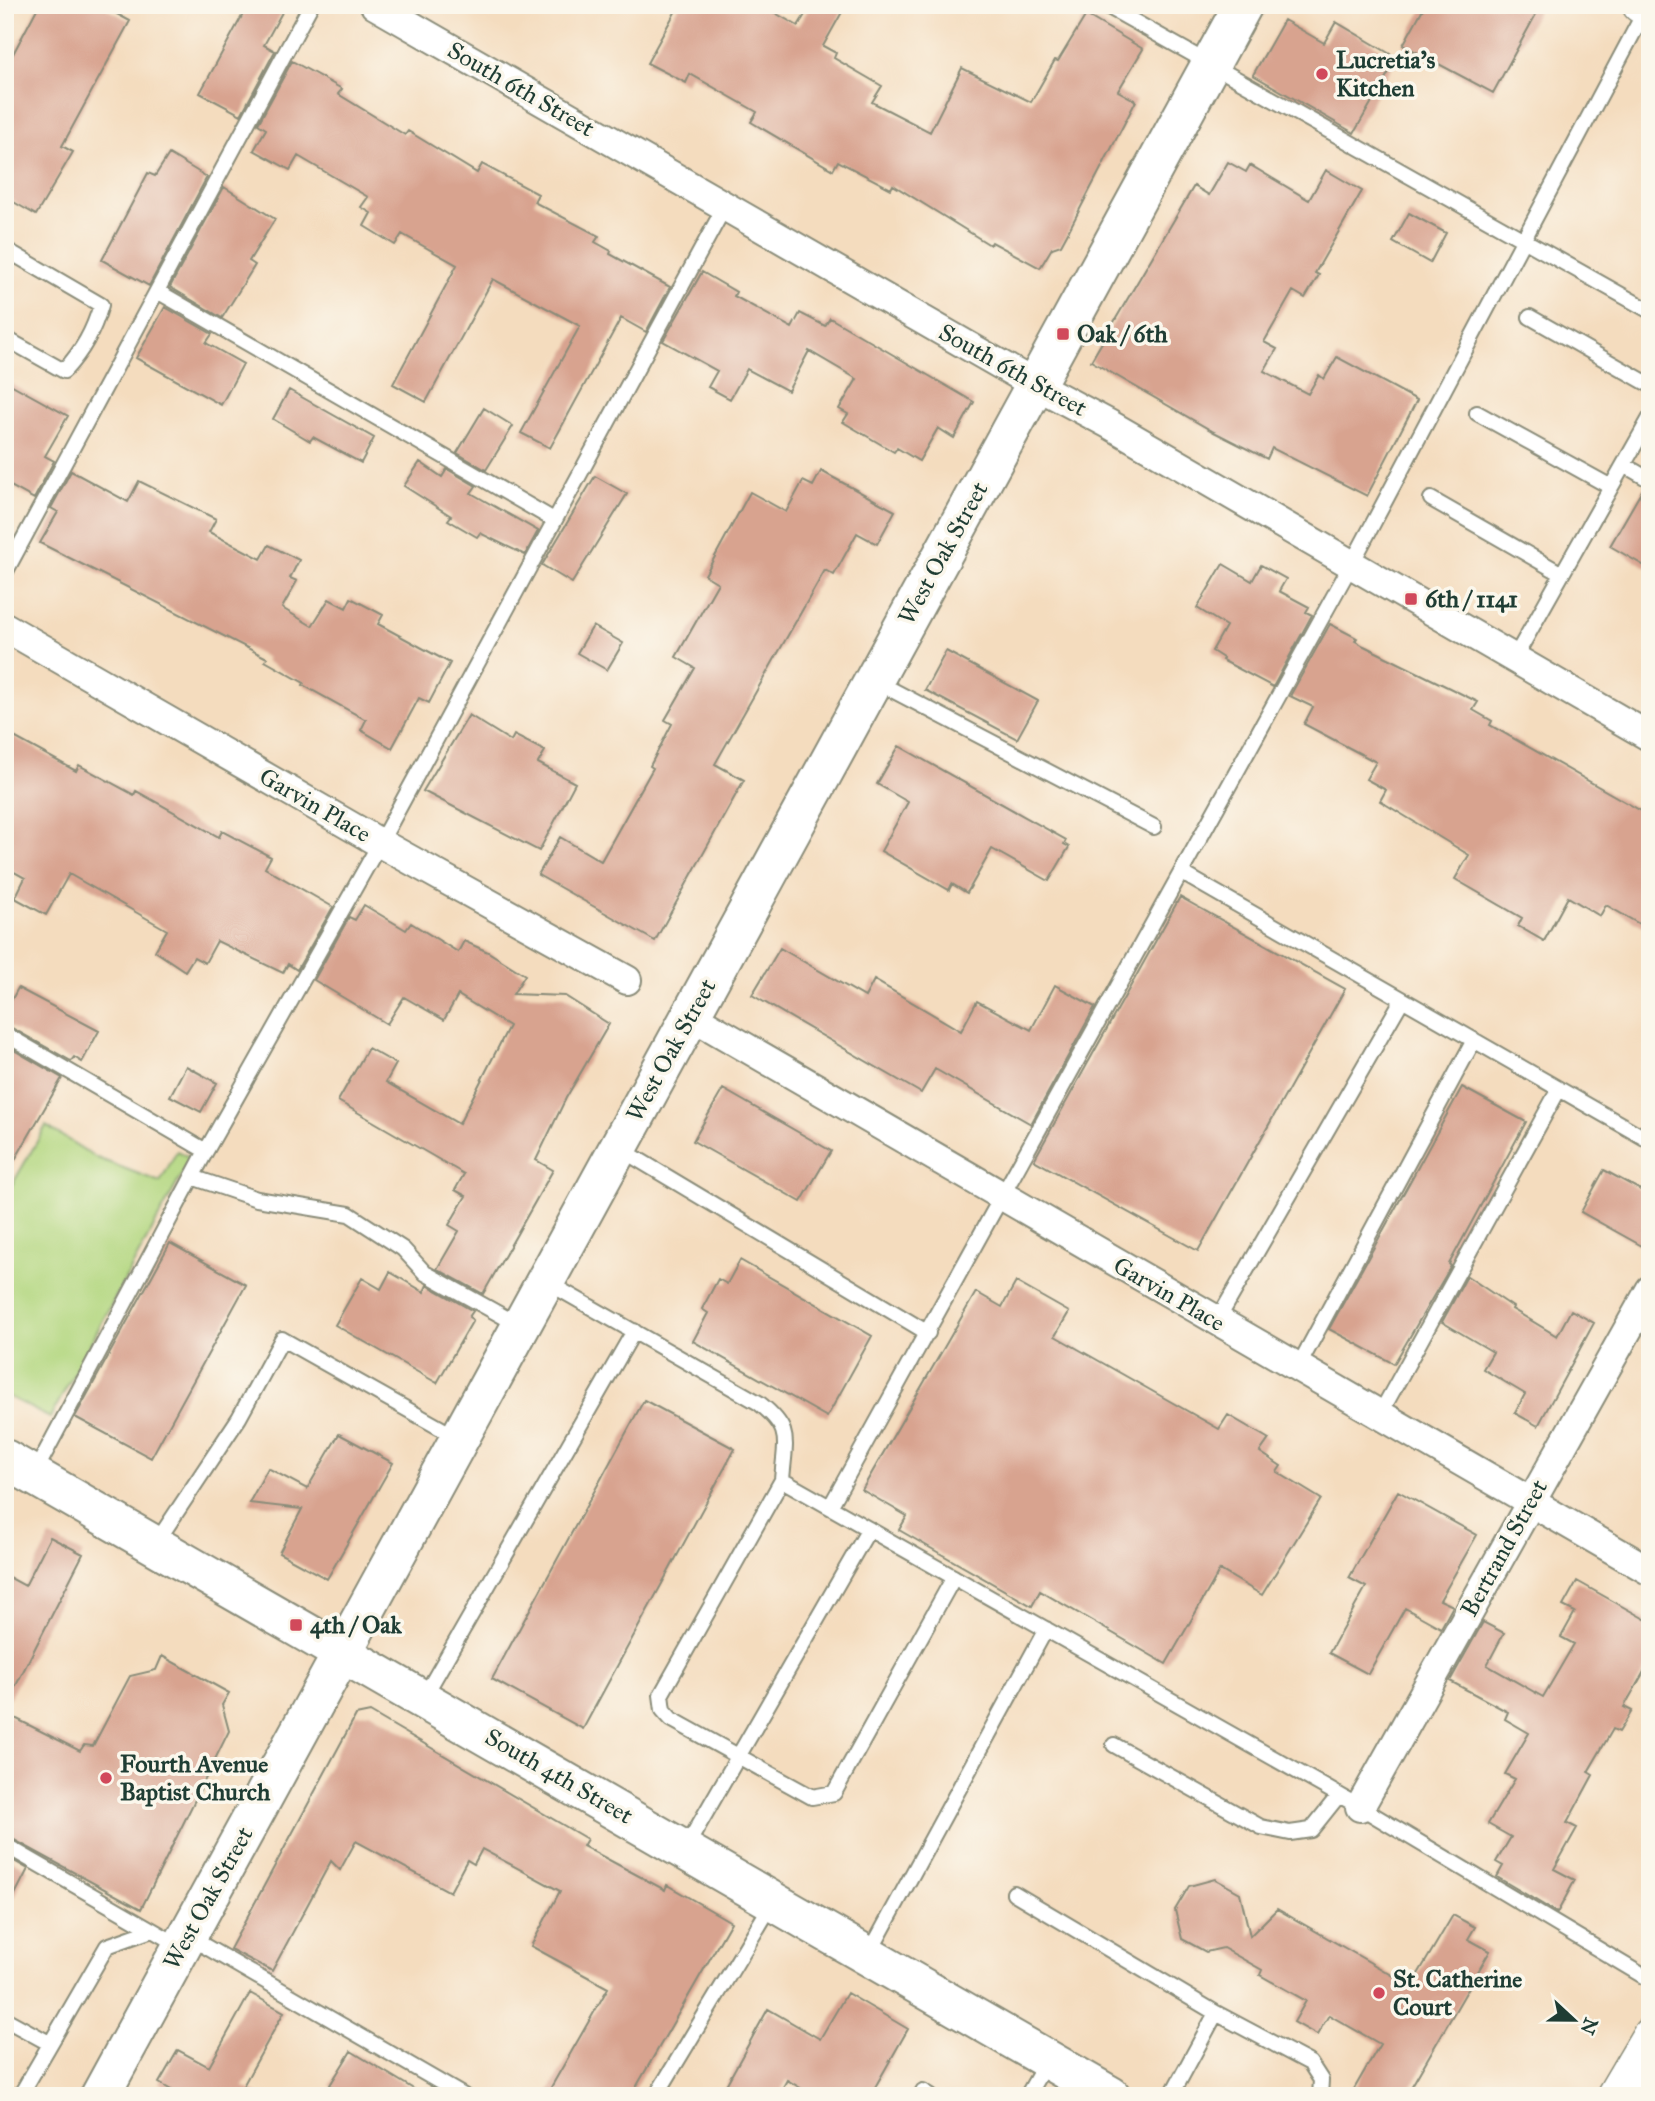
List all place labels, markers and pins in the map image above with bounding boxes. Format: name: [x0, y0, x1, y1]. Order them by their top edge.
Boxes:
place label: Lucretia's Kitchen: [1336, 45, 1435, 103]
marker: Lucretia's Kitchen: [1314, 66, 1330, 82]
place label: Oak / 6th: [1077, 319, 1168, 349]
marker: Oak / 6th: [1055, 326, 1071, 342]
place label: 6th / 1141: [1425, 584, 1518, 614]
marker: 6th / 1141: [1403, 591, 1419, 607]
place label: 4th / Oak: [310, 1610, 402, 1640]
marker: 4th / Oak: [288, 1617, 304, 1633]
place label: Fourth Avenue Baptist Church: [120, 1749, 271, 1807]
marker: Fourth Avenue Baptist Church: [98, 1770, 114, 1786]
place label: St. Catherine Court: [1393, 1964, 1522, 2022]
marker: St. Catherine Court: [1371, 1985, 1387, 2001]

